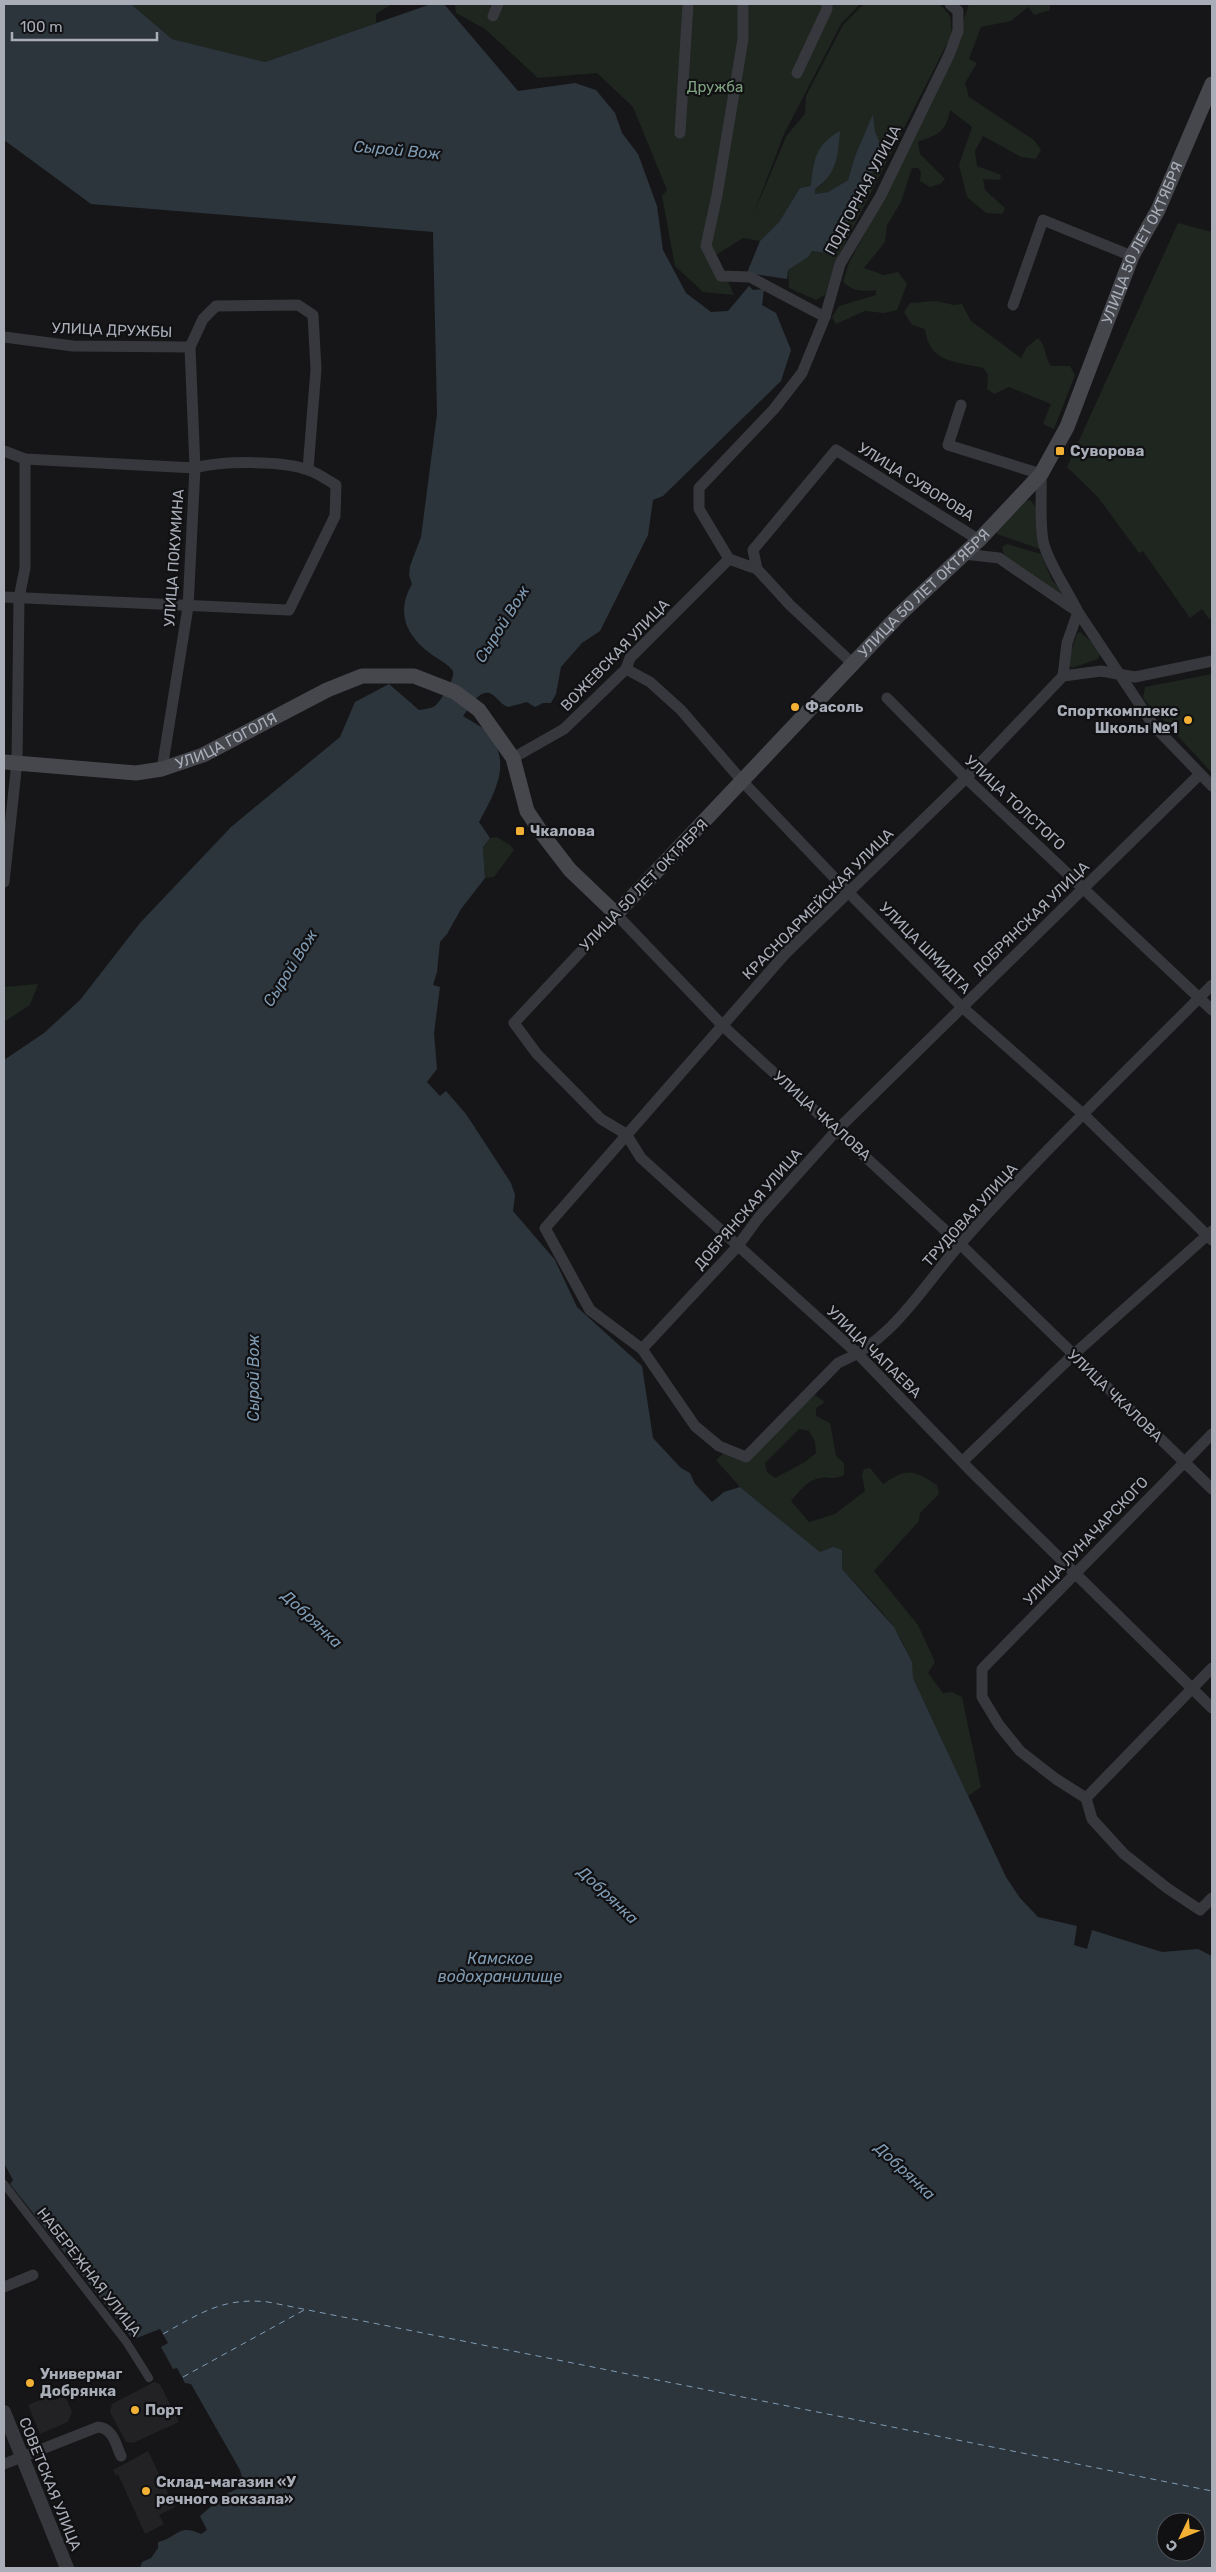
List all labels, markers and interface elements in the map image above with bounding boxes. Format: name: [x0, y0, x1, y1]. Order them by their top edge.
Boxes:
scale bar: [12, 10, 158, 42]
text: 100 m: [20, 18, 62, 36]
park label: Дружба: [687, 78, 743, 96]
street label: ПОДГОРНАЯ УЛИЦА: [821, 122, 905, 258]
water label: Сырой Вож: [353, 137, 442, 163]
street label: УЛИЦА 50 ЛЕТ ОКТЯБРЯ: [1098, 159, 1187, 326]
street label: УЛИЦА ДРУЖБЫ: [51, 319, 173, 341]
street label: УЛИЦА СУВОРОВА: [855, 439, 977, 525]
place label: Суворова: [1070, 442, 1144, 460]
marker: Суворова: [1054, 445, 1066, 457]
street label: УЛИЦА ПОКУМИНА: [160, 489, 188, 627]
street label: УЛИЦА 50 ЛЕТ ОКТЯБРЯ: [855, 525, 994, 661]
water label: Сырой Вож: [471, 581, 534, 666]
street label: ВОЖЕВСКАЯ УЛИЦА: [557, 595, 673, 715]
place label: Фасоль: [805, 698, 864, 716]
marker: Фасоль: [789, 701, 801, 713]
place label: Спорткомплекс Школы №1: [1057, 702, 1178, 737]
street label: УЛИЦА ГОГОЛЯ: [173, 709, 280, 773]
marker: Спорткомплекс Школы №1: [1182, 714, 1194, 726]
street label: УЛИЦА ТОЛСТОГО: [961, 752, 1069, 854]
street label: УЛИЦА 50 ЛЕТ ОКТЯБРЯ: [576, 815, 712, 955]
place label: Чкалова: [530, 822, 595, 840]
marker: Чкалова: [514, 825, 526, 837]
street label: КРАСНОАРМЕЙСКАЯ УЛИЦА: [739, 825, 897, 983]
street label: ДОБРЯНСКАЯ УЛИЦА: [969, 858, 1093, 978]
street label: УЛИЦА ШМИДТА: [876, 899, 974, 997]
water label: Сырой Вож: [259, 925, 322, 1010]
street label: УЛИЦА ЧКАЛОВА: [770, 1067, 874, 1165]
street label: ДОБРЯНСКАЯ УЛИЦА: [690, 1145, 806, 1273]
street label: ТРУДОВАЯ УЛИЦА: [919, 1160, 1021, 1270]
street label: УЛИЦА ЧАПАЕВА: [823, 1302, 925, 1402]
water label: Сырой Вож: [244, 1333, 263, 1422]
street label: УЛИЦА ЧКАЛОВА: [1064, 1346, 1166, 1446]
street label: УЛИЦА ЛУНАЧАРСКОГО: [1020, 1473, 1152, 1609]
water label: Добрянка: [276, 1585, 346, 1652]
water label: Добрянка: [572, 1861, 642, 1928]
water label: Камское водохранилище: [438, 1949, 562, 1986]
water label: Добрянка: [869, 2137, 939, 2204]
street label: НАБЕРЕЖНАЯ УЛИЦА: [33, 2204, 145, 2340]
place label: Универмаг Добрянка: [40, 2365, 122, 2400]
marker: Универмаг Добрянка: [24, 2377, 36, 2389]
place label: Порт: [145, 2401, 184, 2419]
marker: Порт: [129, 2404, 141, 2416]
street label: СОВЕТСКАЯ УЛИЦА: [15, 2415, 85, 2553]
place label: Склад-магазин «У речного вокзала»: [156, 2473, 296, 2508]
marker: Склад-магазин «У речного вокзала»: [140, 2485, 152, 2497]
north arrow: [1156, 2512, 1206, 2562]
text: С: [1162, 2536, 1181, 2555]

